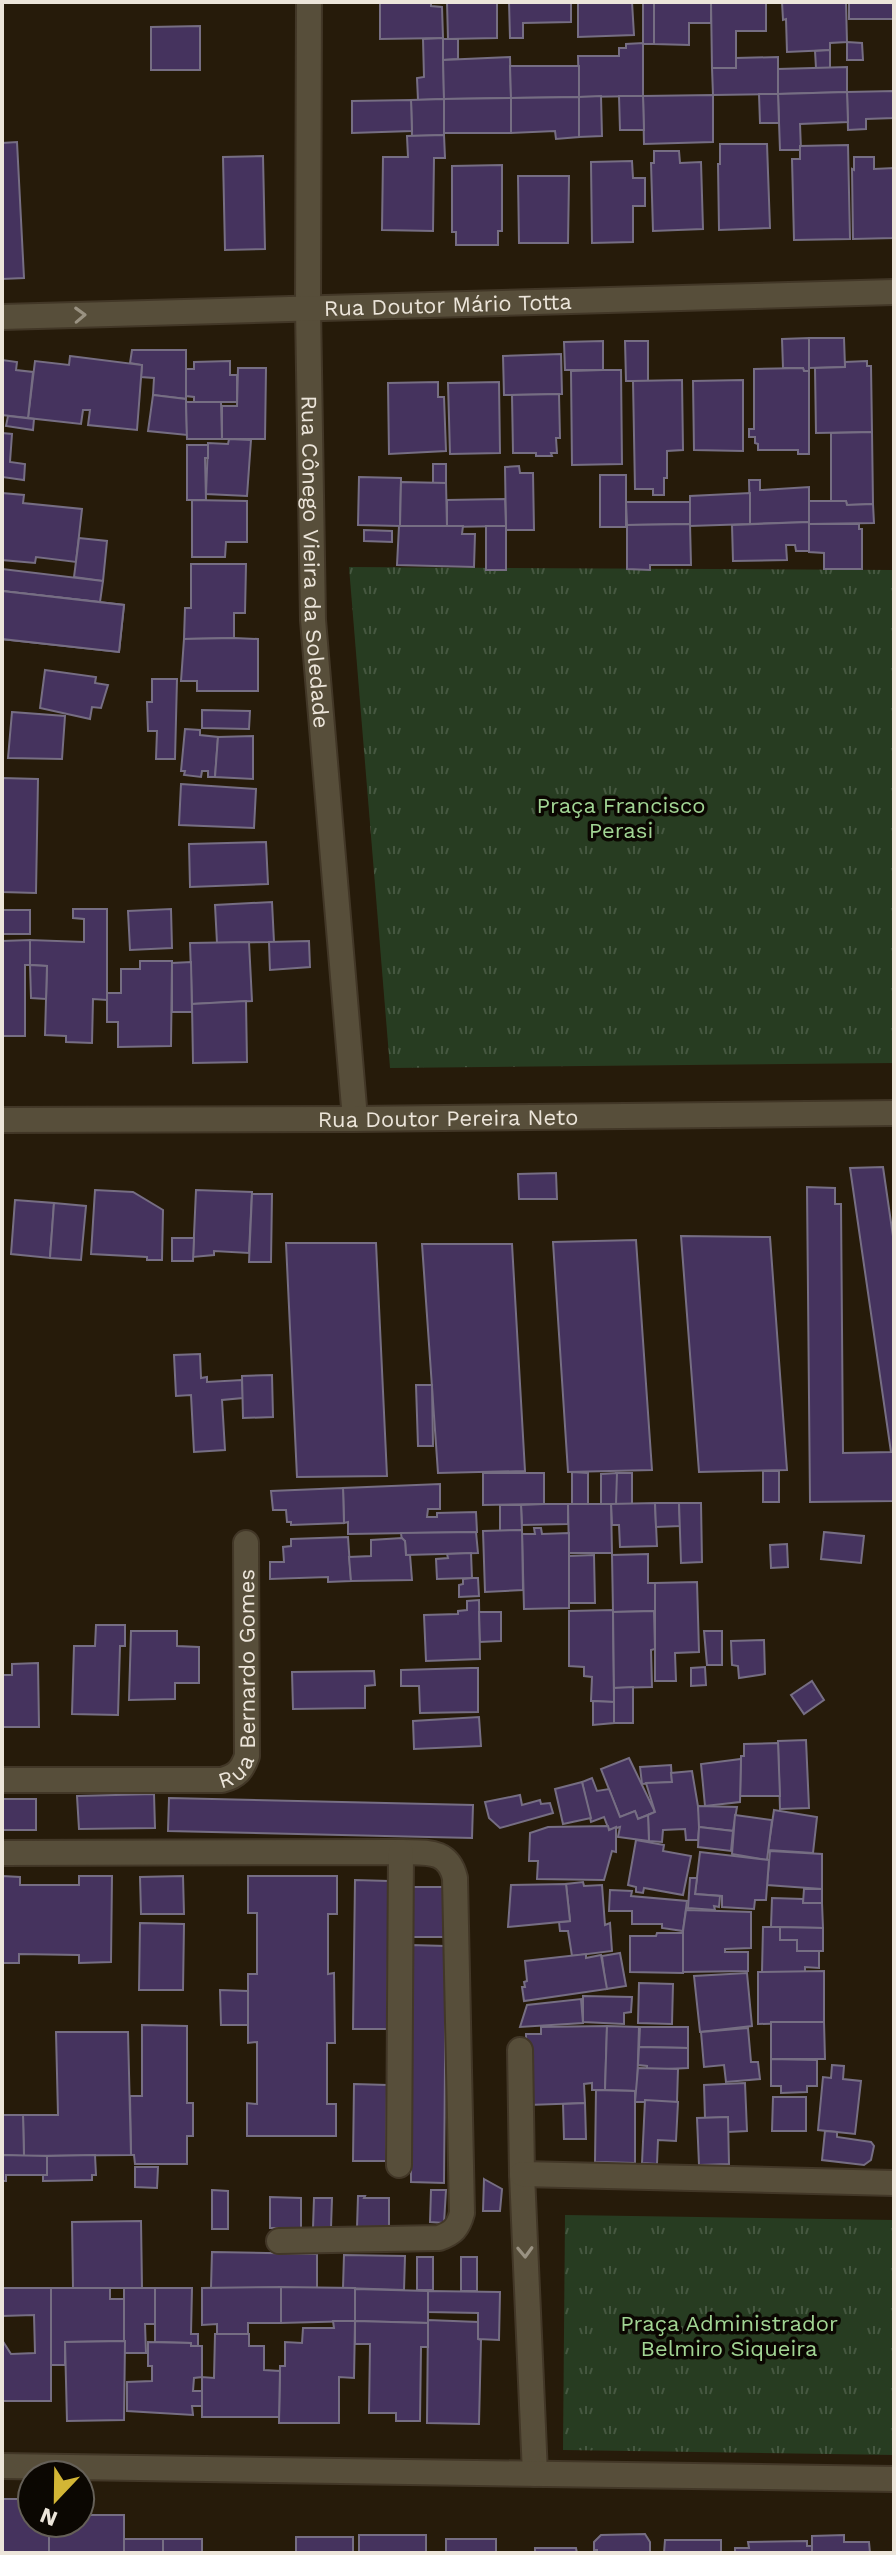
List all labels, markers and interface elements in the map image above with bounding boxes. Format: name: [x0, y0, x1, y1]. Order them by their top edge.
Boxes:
street label: Rua Doutor Mário Totta: [324, 289, 572, 320]
one-way arrow: [74, 306, 87, 323]
street label: Rua Cônego Vieira da Soledade: [297, 395, 335, 729]
park label: Praça Francisco Perasi: [537, 793, 705, 843]
street label: Rua Doutor Pereira Neto: [318, 1104, 578, 1132]
street label: Rua Bernardo Gomes: [215, 1569, 260, 1793]
one-way arrow: [516, 2246, 533, 2259]
park label: Praça Administrador Belmiro Siqueira: [620, 2311, 838, 2361]
north arrow: [16, 2459, 96, 2539]
text: N: [36, 2502, 61, 2532]

